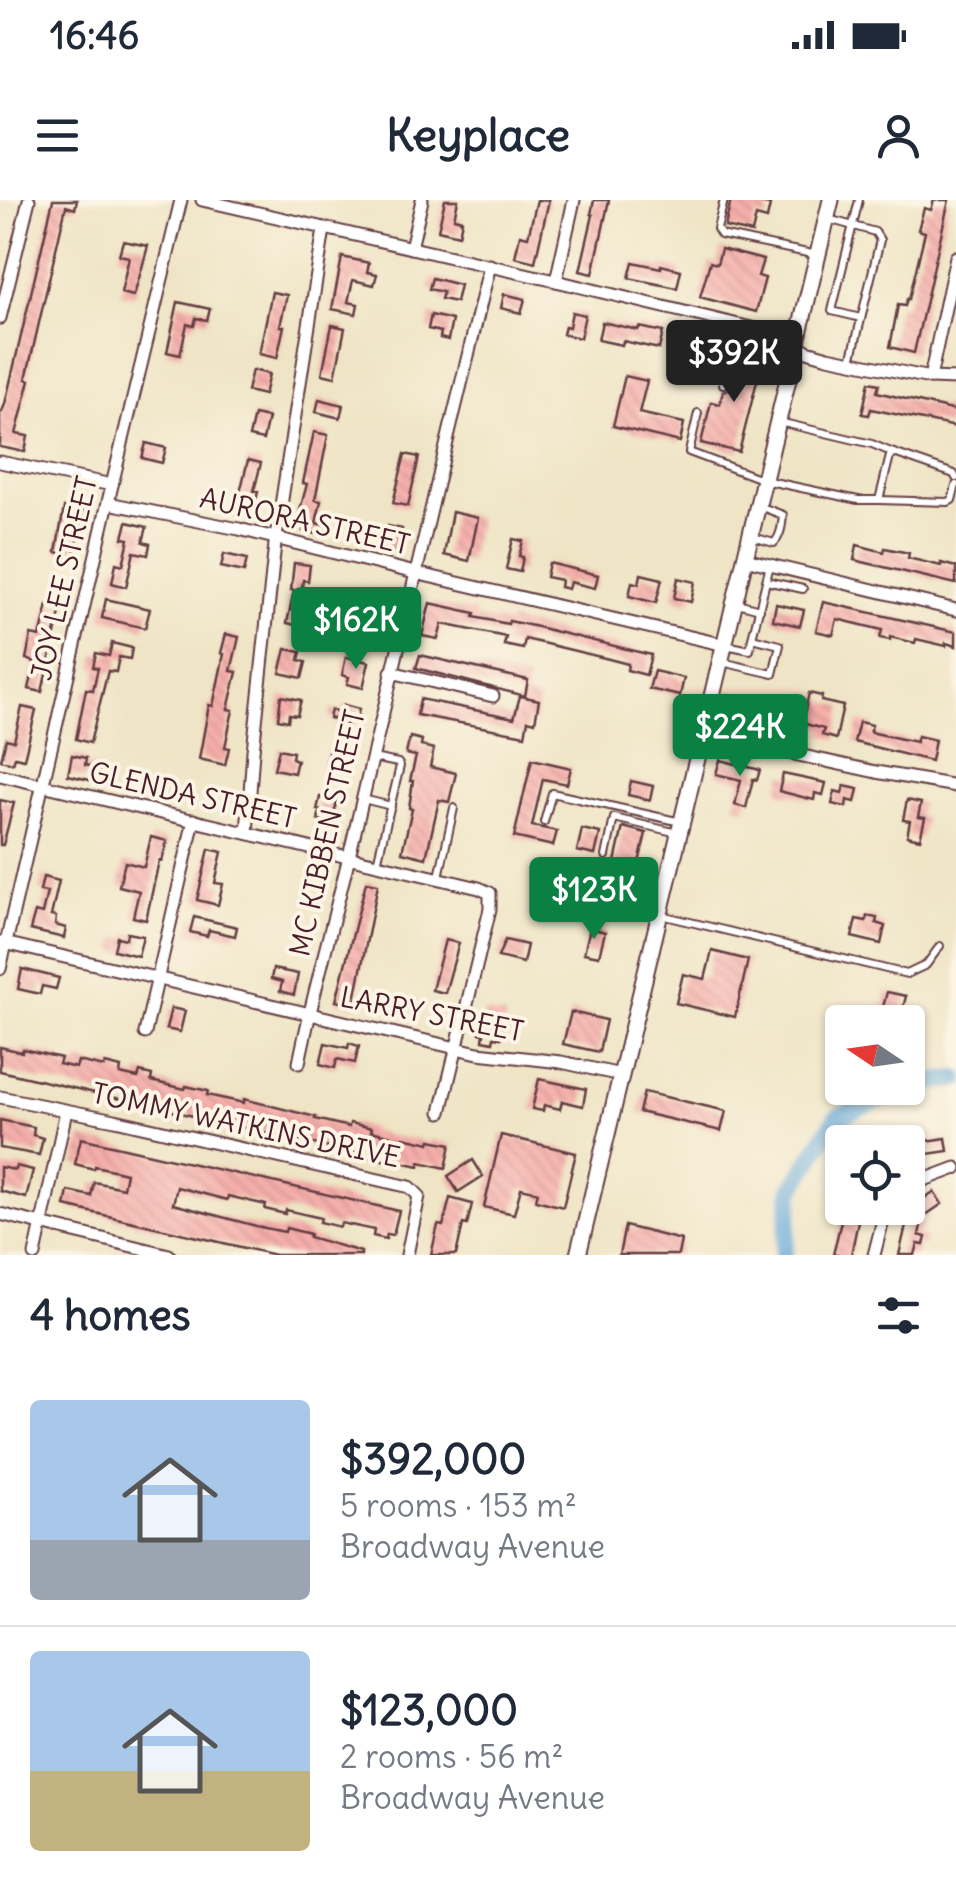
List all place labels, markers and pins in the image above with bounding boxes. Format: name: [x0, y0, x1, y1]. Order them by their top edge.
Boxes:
pin: $392K: [664, 320, 804, 405]
pin: $162K: [286, 587, 426, 672]
pin: $224K: [670, 694, 810, 779]
pin: $123K: [524, 857, 664, 942]

